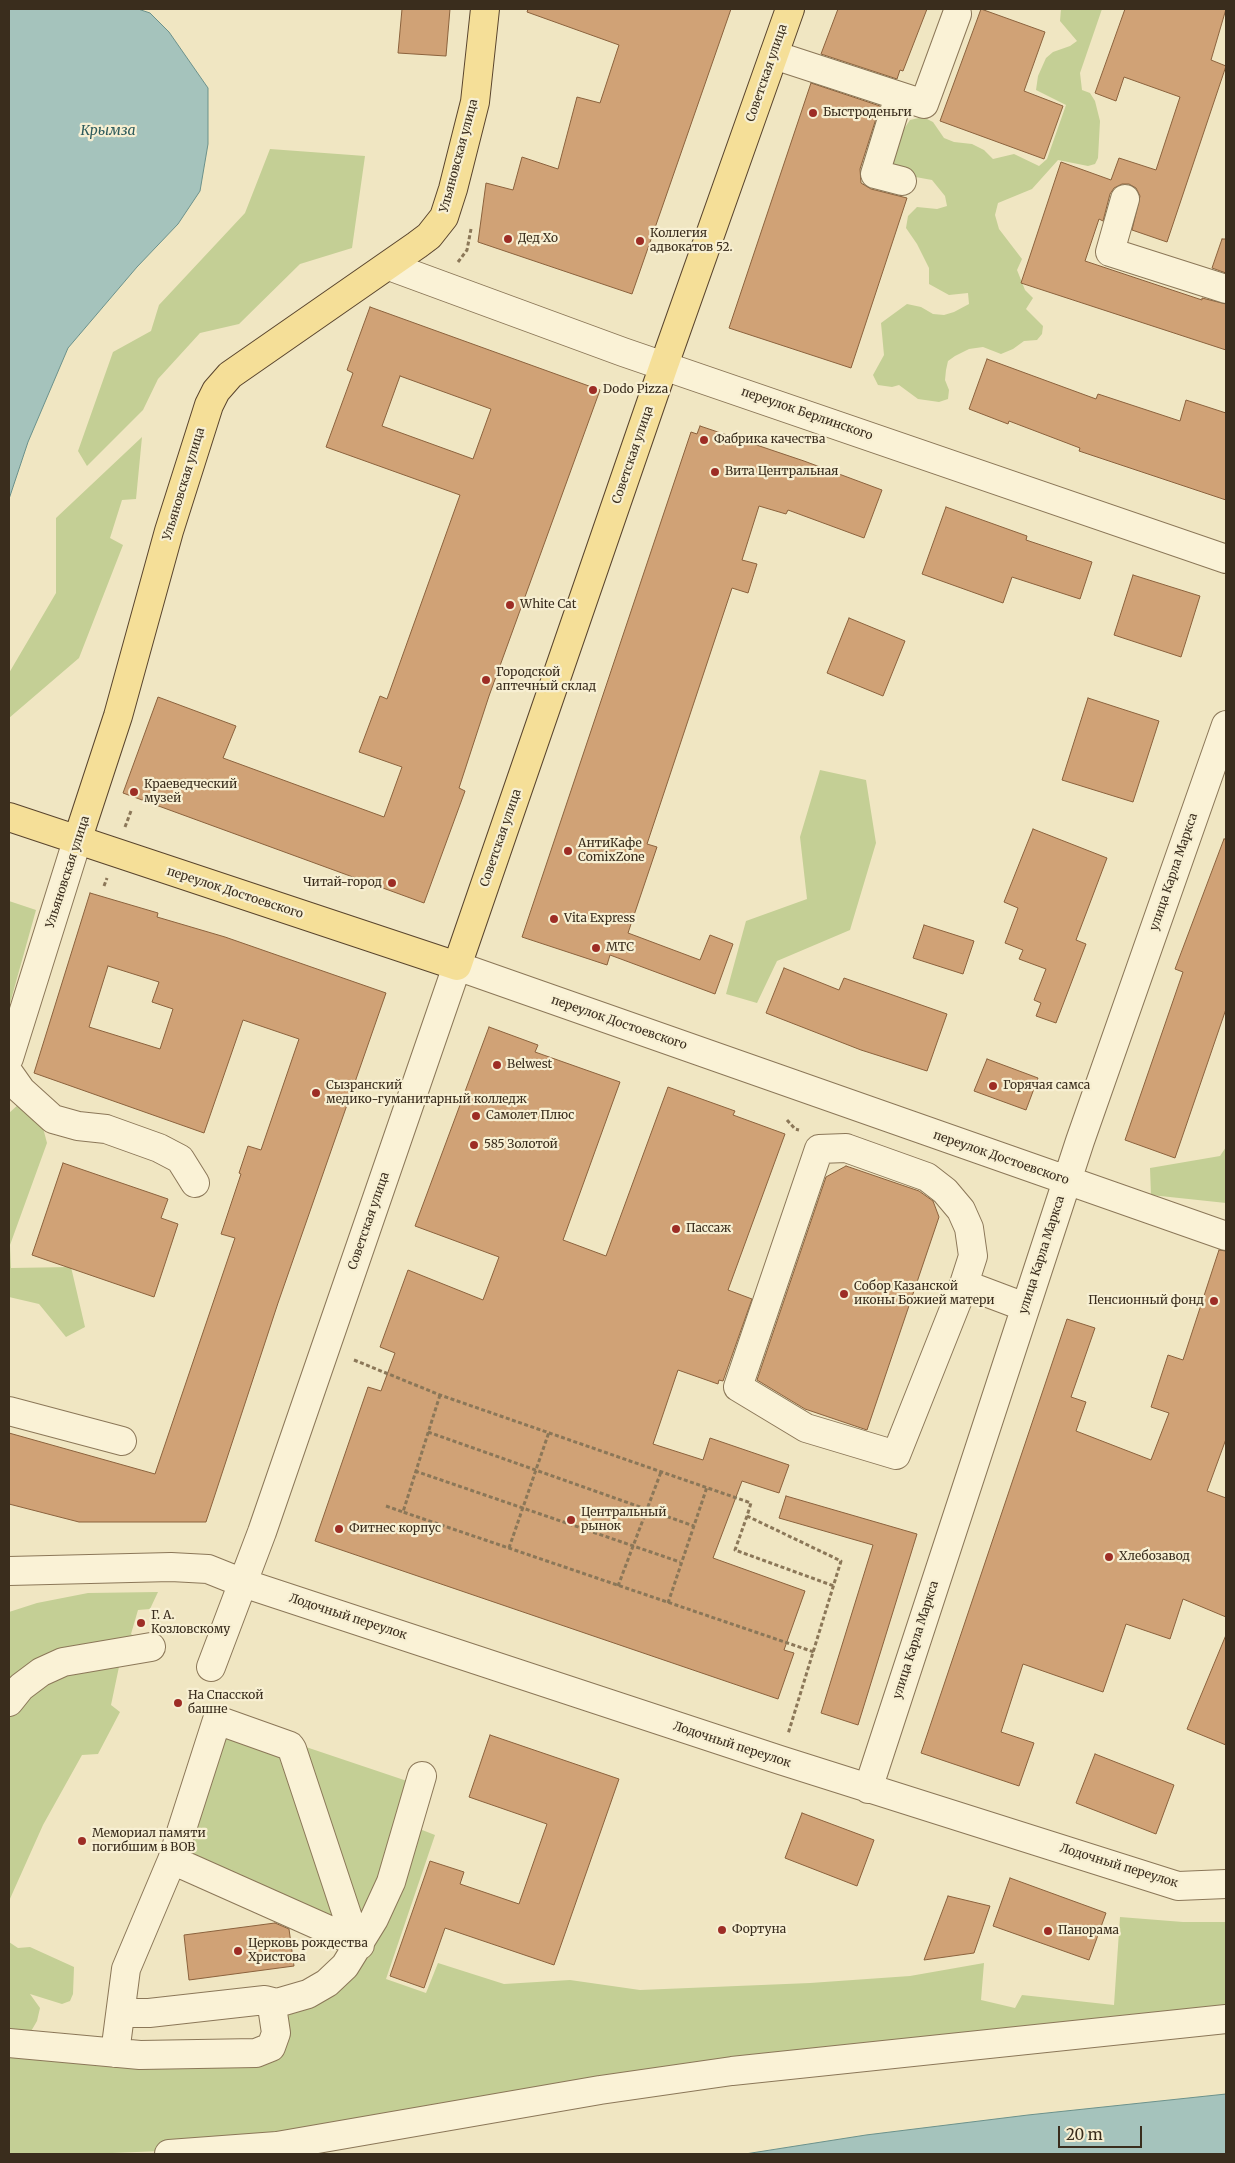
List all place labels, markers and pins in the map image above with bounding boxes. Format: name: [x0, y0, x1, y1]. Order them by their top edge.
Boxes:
place label: Быстроденьги: [823, 106, 912, 120]
marker: Быстроденьги: [807, 107, 819, 119]
place label: Коллегия адвокатов 52.: [650, 227, 733, 255]
place label: Дед Хо: [518, 232, 558, 246]
marker: Дед Хо: [502, 233, 514, 245]
marker: Коллегия адвокатов 52.: [634, 235, 646, 247]
place label: Dodo Pizza: [603, 383, 668, 397]
marker: Dodo Pizza: [587, 384, 599, 396]
place label: Фабрика качества: [714, 433, 825, 447]
marker: Фабрика качества: [698, 434, 710, 446]
place label: Вита Центральная: [725, 465, 838, 479]
marker: Вита Центральная: [709, 466, 721, 478]
place label: White Cat: [520, 598, 576, 612]
marker: White Cat: [504, 599, 516, 611]
place label: Городской аптечный склад: [496, 666, 596, 694]
marker: Городской аптечный склад: [480, 674, 492, 686]
place label: Краеведческий музей: [144, 778, 237, 806]
marker: Краеведческий музей: [128, 786, 140, 798]
place label: АнтиКафе ComixZone: [578, 837, 645, 865]
marker: АнтиКафе ComixZone: [562, 845, 574, 857]
place label: Читай-город: [303, 876, 382, 890]
marker: Читай-город: [386, 877, 398, 889]
place label: Vita Express: [564, 912, 635, 926]
marker: Vita Express: [548, 913, 560, 925]
place label: МТС: [606, 941, 634, 955]
marker: МТС: [590, 942, 602, 954]
place label: Belwest: [507, 1058, 552, 1072]
marker: Belwest: [491, 1059, 503, 1071]
place label: Сызранский медико-гуманитарный колледж: [326, 1079, 527, 1107]
place label: Горячая самса: [1003, 1079, 1090, 1093]
marker: Горячая самса: [987, 1080, 999, 1092]
marker: Сызранский медико-гуманитарный колледж: [310, 1087, 322, 1099]
place label: Самолет Плюс: [486, 1109, 574, 1123]
marker: Самолет Плюс: [470, 1110, 482, 1122]
place label: 585 Золотой: [484, 1138, 558, 1152]
marker: 585 Золотой: [468, 1139, 480, 1151]
place label: Пассаж: [686, 1222, 731, 1236]
marker: Пассаж: [670, 1223, 682, 1235]
place label: Собор Казанской иконы Божией матери: [854, 1280, 995, 1308]
marker: Собор Казанской иконы Божией матери: [838, 1288, 850, 1300]
place label: Пенсионный фонд: [1088, 1294, 1204, 1308]
marker: Пенсионный фонд: [1208, 1295, 1220, 1307]
place label: Центральный рынок: [581, 1506, 667, 1534]
marker: Центральный рынок: [565, 1514, 577, 1526]
place label: Фитнес корпус: [349, 1522, 441, 1536]
marker: Фитнес корпус: [333, 1523, 345, 1535]
place label: Хлебозавод: [1119, 1550, 1190, 1564]
marker: Хлебозавод: [1103, 1551, 1115, 1563]
place label: Г. А. Козловскому: [151, 1609, 230, 1637]
marker: Г. А. Козловскому: [135, 1617, 147, 1629]
place label: На Спасской башне: [188, 1689, 263, 1717]
marker: На Спасской башне: [172, 1697, 184, 1709]
place label: Мемориал памяти погибшим в ВОВ: [92, 1827, 206, 1855]
marker: Мемориал памяти погибшим в ВОВ: [76, 1835, 88, 1847]
place label: Фортуна: [732, 1923, 786, 1937]
marker: Фортуна: [716, 1924, 728, 1936]
place label: Панорама: [1058, 1924, 1119, 1938]
marker: Панорама: [1042, 1925, 1054, 1937]
place label: Церковь рождества Христова: [248, 1937, 368, 1965]
marker: Церковь рождества Христова: [232, 1945, 244, 1957]

